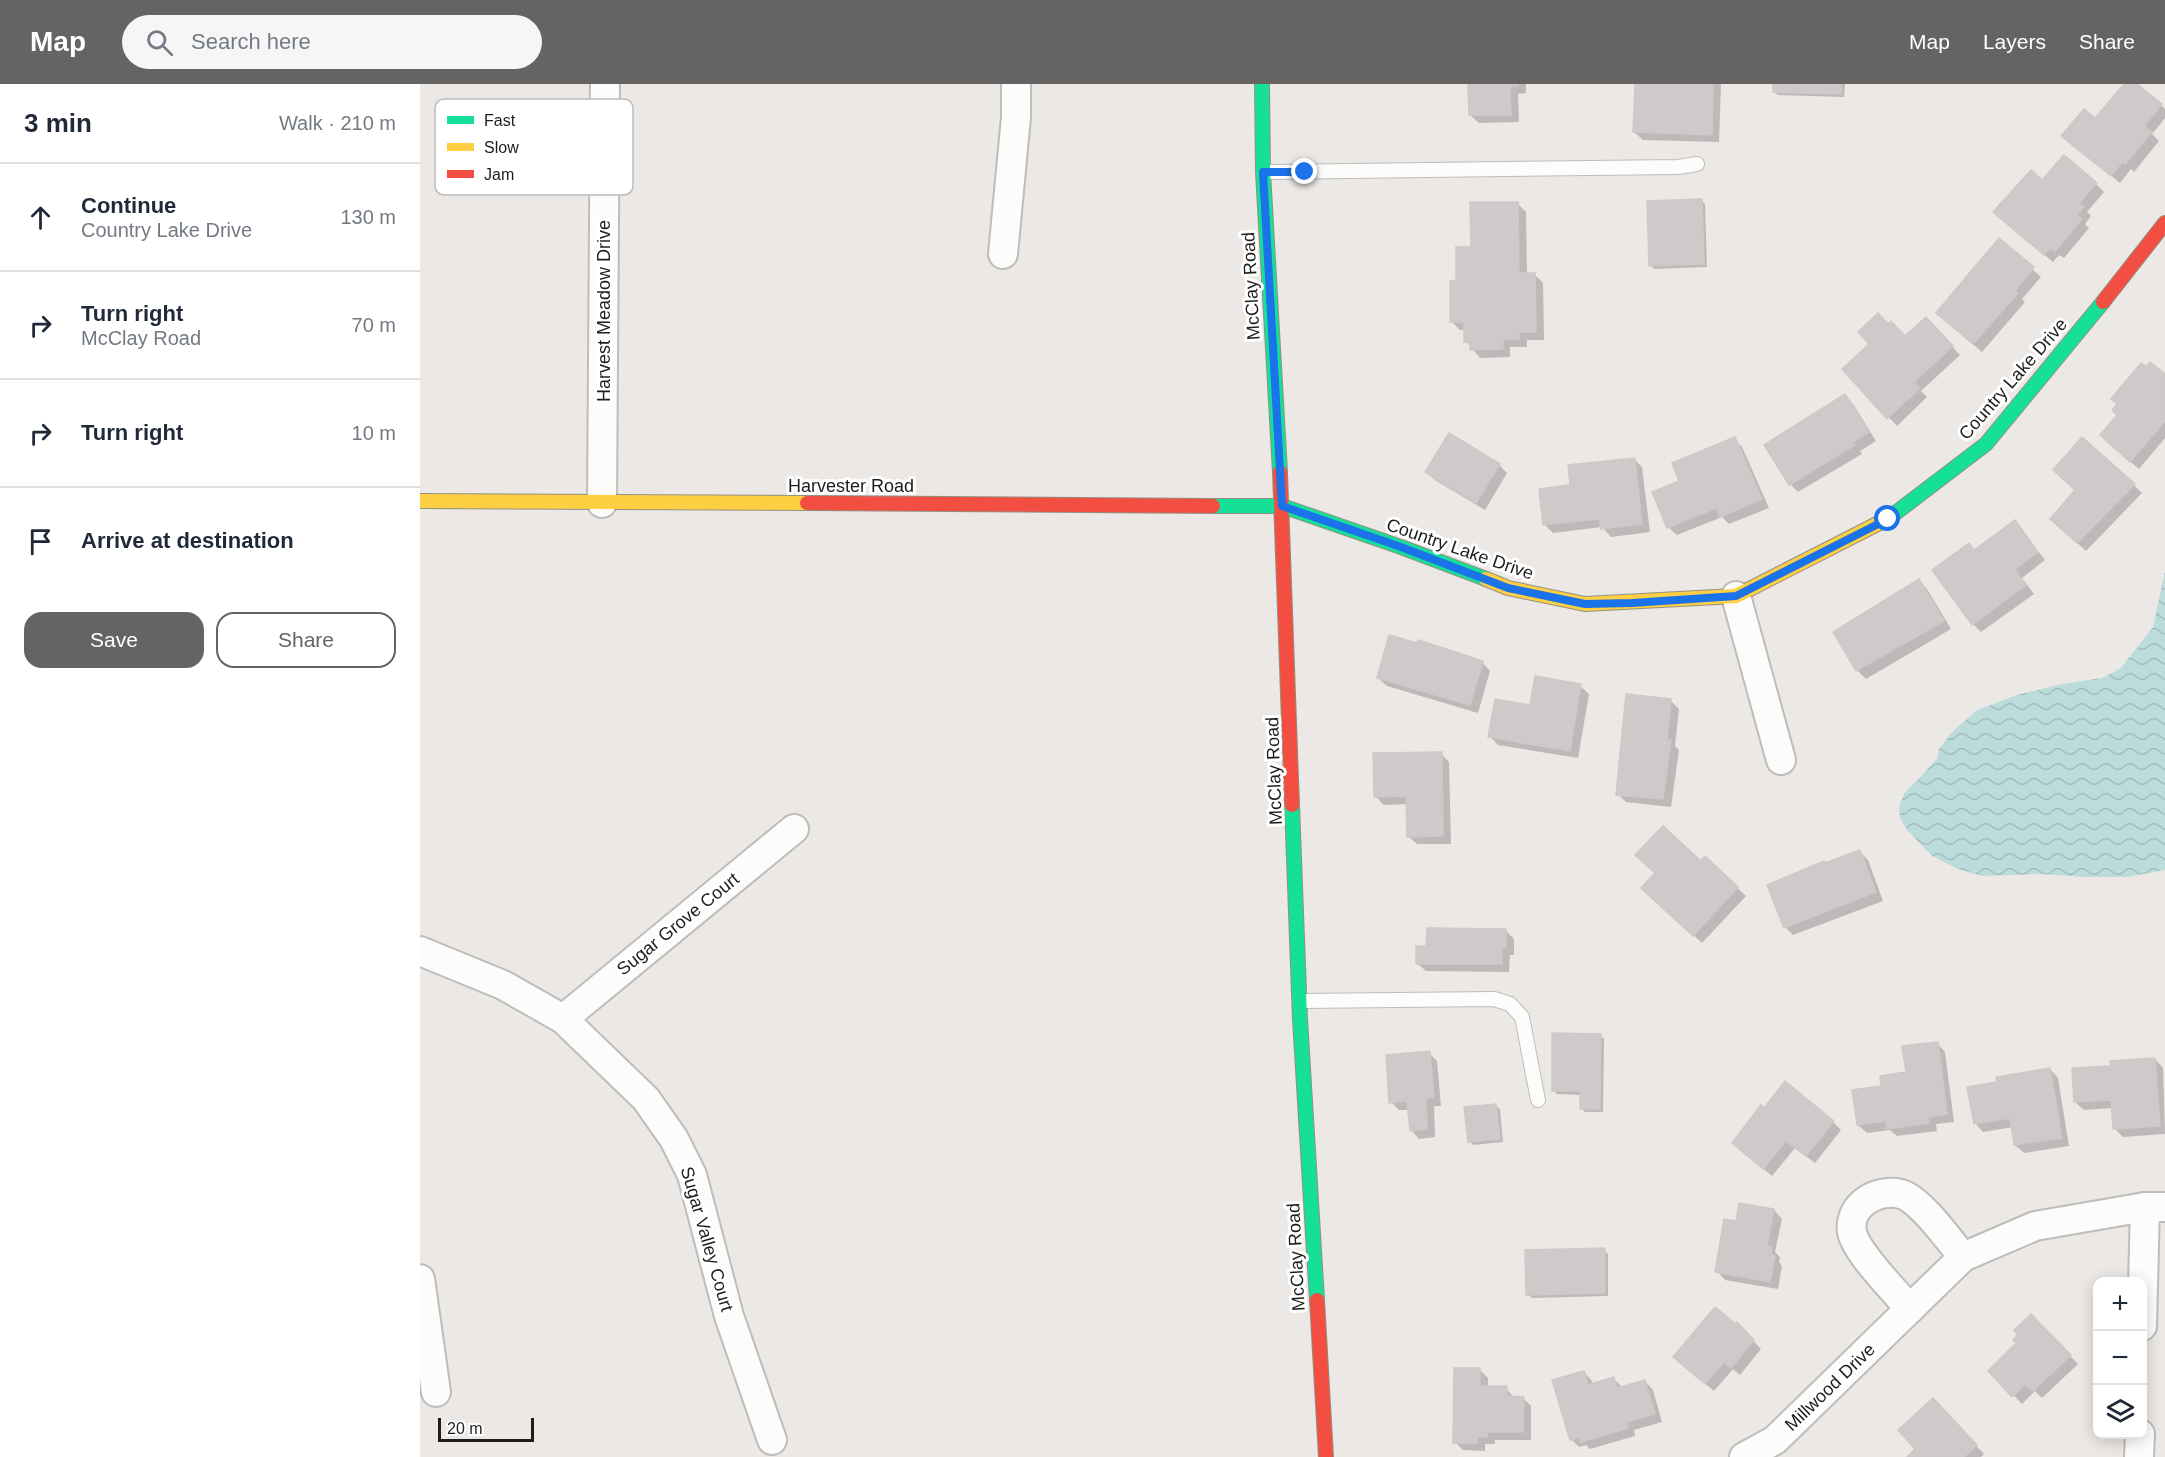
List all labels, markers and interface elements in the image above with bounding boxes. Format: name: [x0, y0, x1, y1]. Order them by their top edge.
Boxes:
search box: [122, 15, 542, 69]
text: Map: [30, 26, 86, 57]
icon: search: [143, 26, 176, 59]
text: Search here: [191, 29, 311, 54]
text: Map: [1909, 30, 1950, 53]
text: Layers: [1983, 30, 2046, 53]
text: Share: [2079, 30, 2135, 53]
legend: [435, 99, 633, 195]
text: 3 min: [24, 108, 92, 138]
text: Walk · 210 m: [279, 112, 396, 134]
text: Fast: [484, 112, 516, 129]
text: Slow: [484, 139, 519, 156]
route end: [1291, 158, 1317, 184]
text: Jam: [484, 166, 514, 183]
text: Continue: [81, 193, 176, 218]
icon: ahead: [24, 201, 57, 234]
text: 130 m: [340, 206, 396, 228]
text: Country Lake Drive: [81, 219, 252, 241]
street label: Harvest Meadow Drive: [594, 220, 614, 402]
street label: McClay Road: [1238, 232, 1264, 340]
text: Turn right: [81, 301, 183, 326]
icon: right: [24, 309, 57, 342]
text: 70 m: [352, 314, 396, 336]
street label: Country Lake Drive: [1955, 314, 2071, 444]
text: McClay Road: [81, 327, 201, 349]
icon: right: [24, 417, 57, 450]
text: Turn right: [81, 420, 183, 445]
text: 10 m: [352, 422, 396, 444]
street label: Harvester Road: [788, 476, 914, 496]
route start: [1874, 505, 1900, 531]
street label: Country Lake Drive: [1384, 514, 1536, 584]
icon: arrive: [24, 525, 57, 558]
text: Arrive at destination: [81, 528, 294, 553]
button: Save: [24, 612, 204, 668]
button: Share: [216, 612, 396, 668]
street label: McClay Road: [1262, 717, 1286, 825]
street label: Sugar Grove Court: [613, 869, 743, 979]
street label: Sugar Valley Court: [677, 1164, 737, 1314]
street label: McClay Road: [1283, 1203, 1309, 1311]
map controls: [2093, 1277, 2147, 1439]
button: +: [2093, 1277, 2147, 1331]
button: −: [2093, 1331, 2147, 1385]
street label: Millwood Drive: [1781, 1339, 1879, 1435]
button: layers: [2093, 1385, 2147, 1439]
scale bar: [438, 1415, 534, 1442]
text: 20 m: [447, 1420, 483, 1437]

